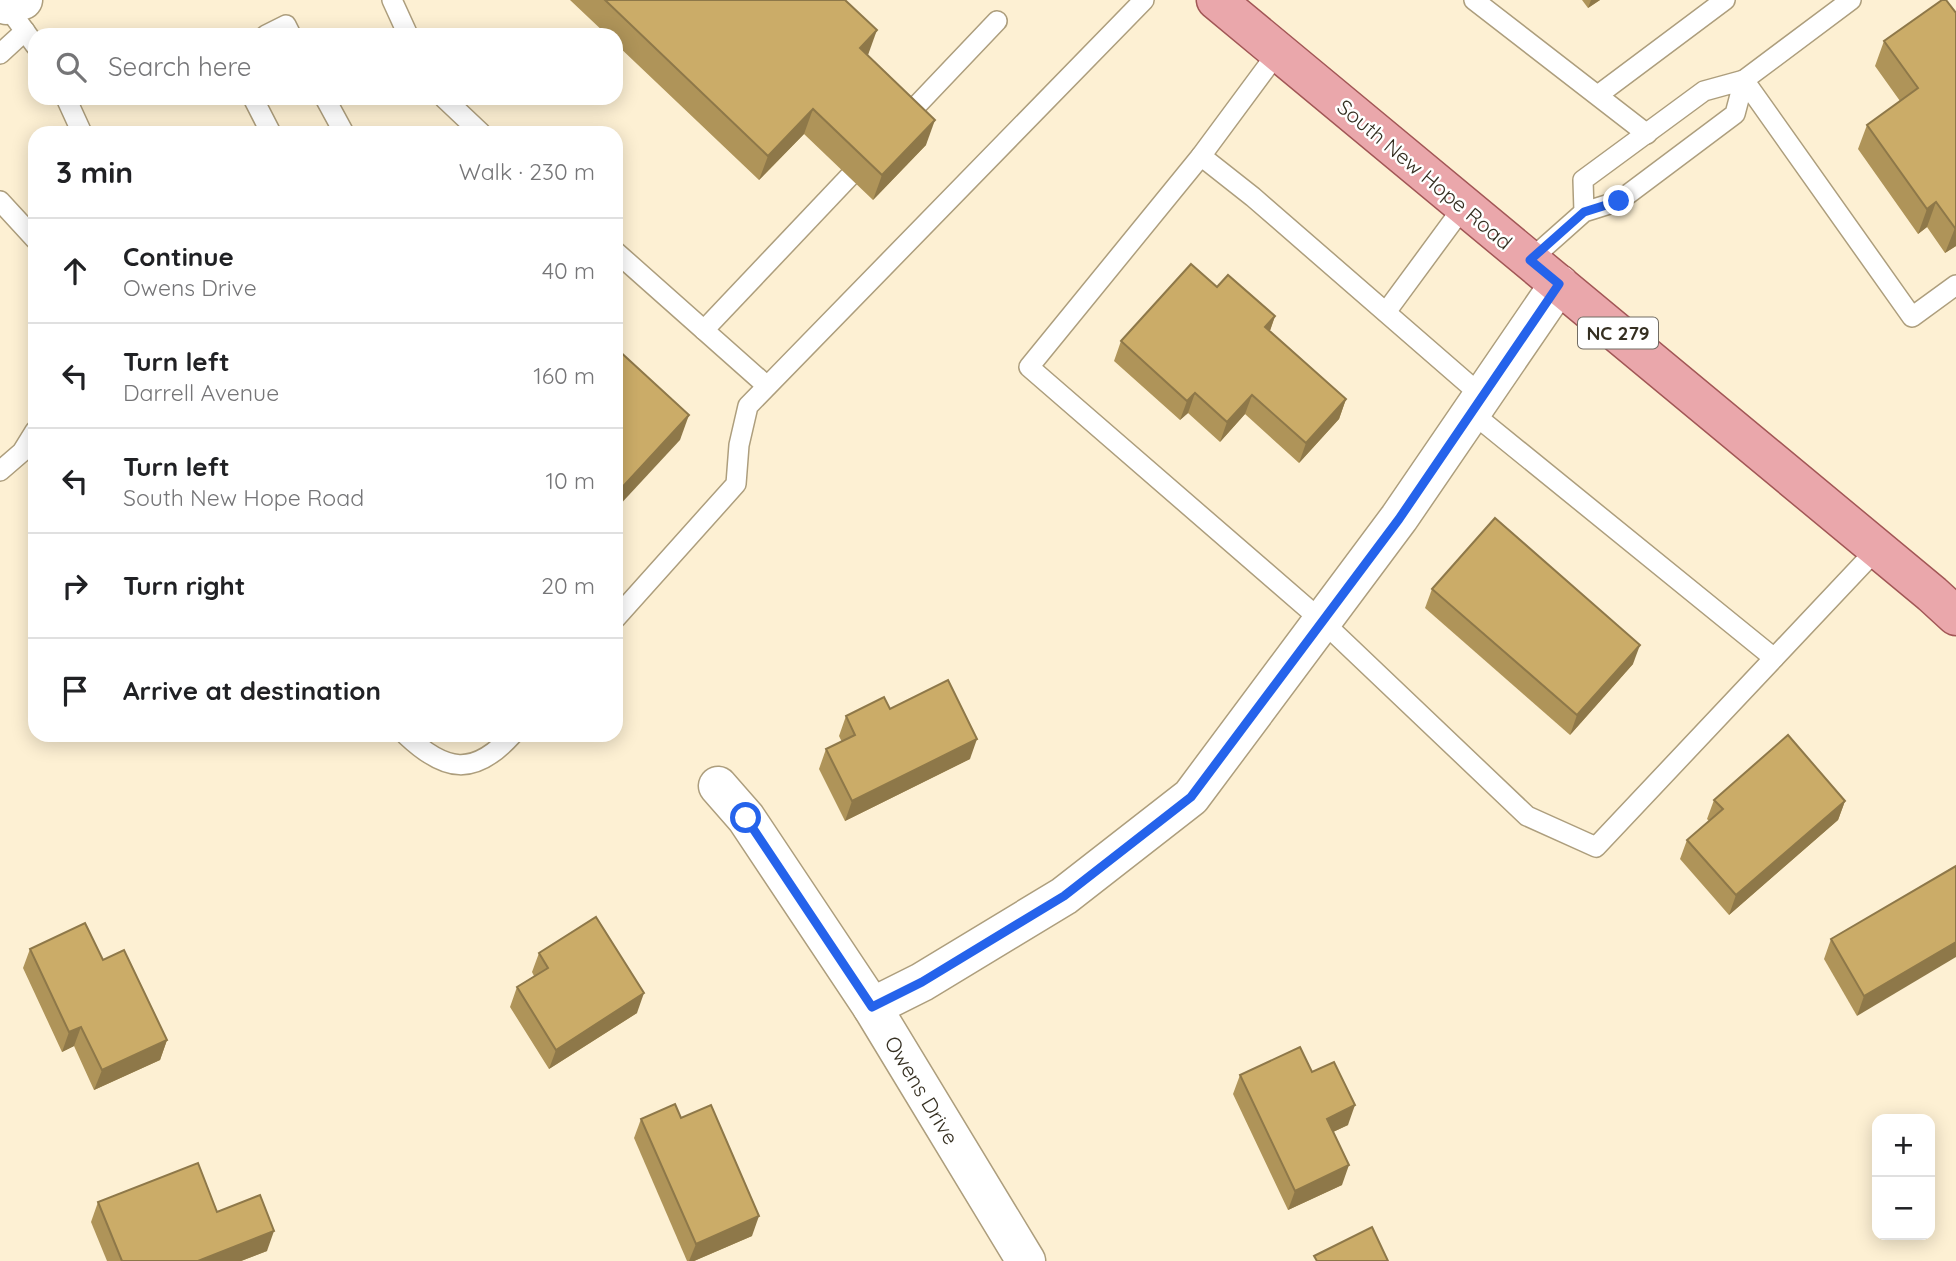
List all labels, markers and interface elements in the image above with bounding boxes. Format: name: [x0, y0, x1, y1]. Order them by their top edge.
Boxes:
search box: [28, 28, 623, 105]
icon: search: [52, 48, 90, 86]
text: Search here: [108, 50, 252, 83]
street label: South New Hope Road: [1332, 93, 1518, 255]
text: 3 min: [56, 153, 133, 191]
text: Walk · 230 m: [459, 157, 595, 186]
route end: [1603, 185, 1634, 216]
text: Continue: [123, 240, 234, 273]
icon: ahead: [56, 252, 94, 290]
text: 40 m: [542, 256, 595, 285]
text: Owens Drive: [123, 273, 257, 302]
road number: NC 279: [1578, 318, 1658, 348]
text: Turn left: [123, 345, 230, 378]
icon: left: [56, 357, 94, 395]
text: 160 m: [533, 361, 595, 390]
text: Darrell Avenue: [123, 378, 279, 407]
text: Turn left: [123, 450, 230, 483]
icon: left: [56, 462, 94, 500]
text: 10 m: [546, 466, 595, 495]
text: South New Hope Road: [123, 483, 364, 512]
icon: right: [56, 567, 94, 605]
text: Turn right: [123, 569, 245, 602]
text: 20 m: [541, 571, 595, 600]
icon: arrive: [56, 672, 94, 710]
text: Arrive at destination: [123, 674, 381, 707]
route start: [730, 802, 761, 833]
street label: Owens Drive: [879, 1031, 965, 1149]
map controls: [1872, 1114, 1935, 1240]
button: +: [1872, 1114, 1935, 1177]
button: −: [1872, 1177, 1935, 1240]

